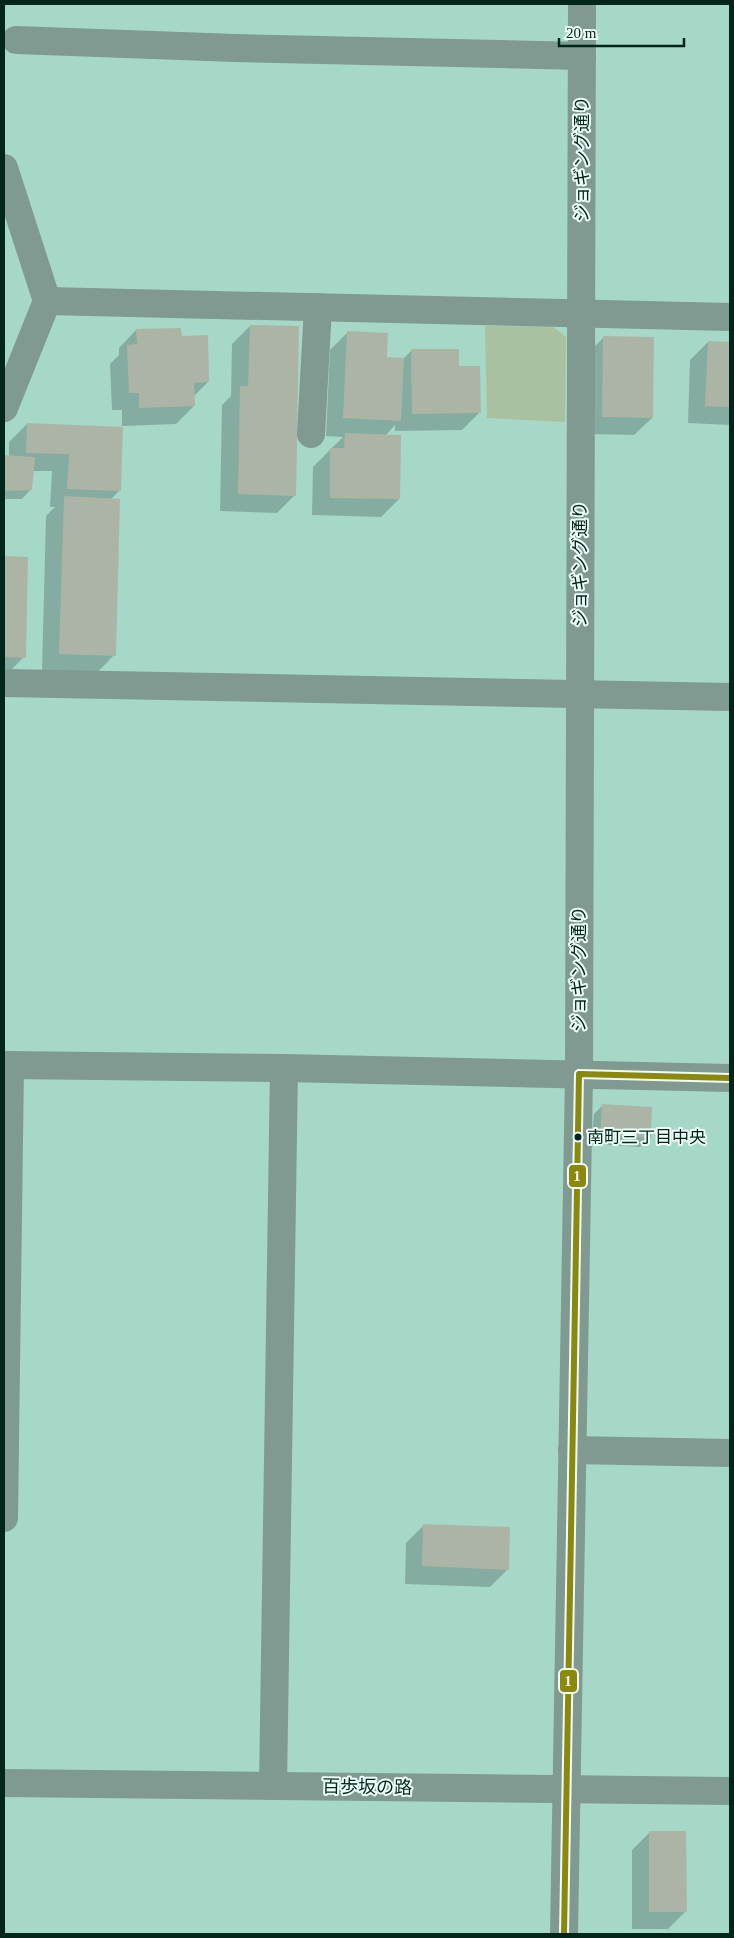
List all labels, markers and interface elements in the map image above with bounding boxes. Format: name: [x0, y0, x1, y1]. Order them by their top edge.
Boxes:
scale bar: [559, 15, 684, 47]
text: 20 m: [566, 25, 597, 41]
street label: ジョギング通り: [572, 96, 592, 222]
street label: ジョギング通り: [570, 501, 590, 627]
street label: ジョギング通り: [569, 906, 589, 1032]
place label: 南町三丁目中央: [587, 1128, 706, 1147]
marker: 南町三丁目中央: [573, 1132, 583, 1142]
line badge: 1: [568, 1164, 587, 1188]
text: 1: [574, 1169, 581, 1184]
line badge: 1: [559, 1669, 578, 1693]
text: 1: [565, 1674, 572, 1689]
street label: 百歩坂の路: [322, 1776, 412, 1798]

